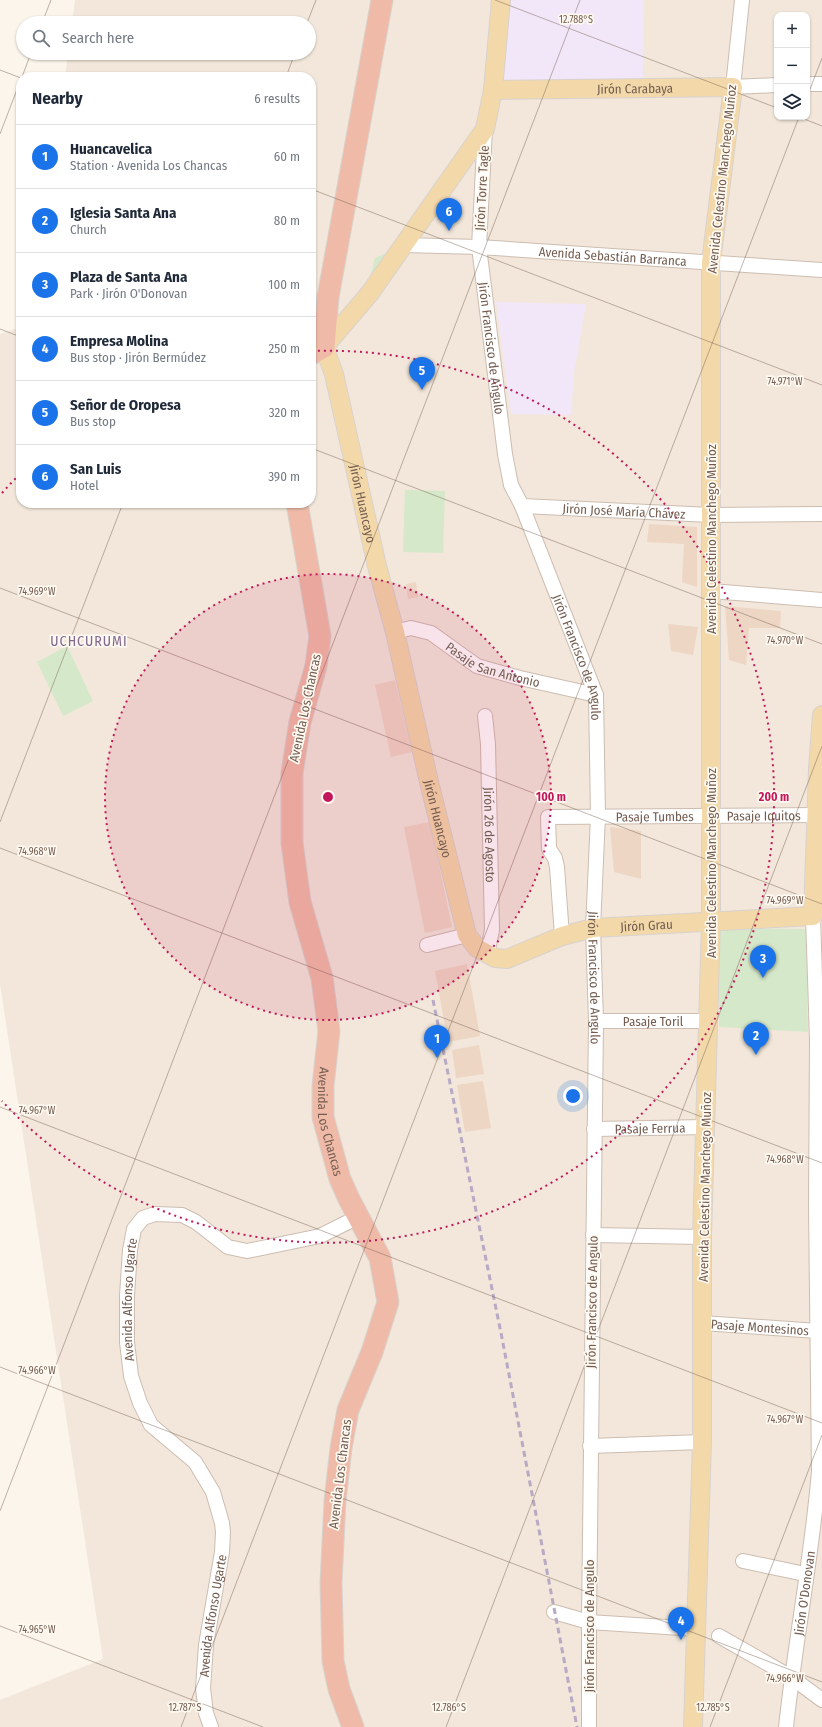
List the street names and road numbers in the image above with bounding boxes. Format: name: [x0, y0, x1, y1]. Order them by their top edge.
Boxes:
street label: Jirón Carabaya: [597, 80, 673, 96]
street label: Avenida Celestino Manchego Muñoz: [705, 84, 739, 274]
street label: Jirón Torre Tagle: [472, 145, 492, 231]
street label: Avenida Sebastián Barranca: [538, 244, 687, 268]
street label: Jirón Francisco de Angulo: [476, 281, 507, 415]
street label: Avenida Celestino Manchego Muñoz: [704, 444, 719, 634]
street label: Jirón Huancayo: [347, 463, 379, 544]
street label: Jirón José María Chávez: [562, 500, 686, 521]
street label: Jirón Francisco de Angulo: [550, 592, 604, 721]
street label: Pasaje San Antonio: [443, 639, 542, 690]
street label: Avenida Los Chancas: [286, 652, 324, 763]
street label: Avenida Celestino Manchego Muñoz: [704, 768, 719, 958]
street label: Jirón Huancayo: [421, 778, 455, 859]
street label: Jirón 26 de Agosto: [481, 787, 498, 883]
street label: Pasaje Tumbes: [616, 808, 694, 824]
street label: Pasaje Iquitos: [727, 808, 801, 823]
street label: Jirón Francisco de Angulo: [585, 911, 604, 1045]
street label: Jirón Grau: [620, 916, 673, 934]
street label: Pasaje Toril: [623, 1014, 684, 1029]
street label: Avenida Los Chancas: [316, 1067, 346, 1178]
street label: Avenida Celestino Manchego Muñoz: [696, 1092, 714, 1282]
street label: Pasaje Ferrua: [614, 1120, 686, 1136]
street label: Jirón Francisco de Angulo: [583, 1235, 601, 1369]
street label: Avenida Alfonso Ugarte: [120, 1237, 140, 1362]
street label: Pasaje Montesinos: [710, 1316, 810, 1338]
street label: Avenida Los Chancas: [326, 1418, 354, 1530]
street label: Jirón O'Donovan: [791, 1550, 818, 1637]
street label: Avenida Alfonso Ugarte: [196, 1553, 229, 1678]
street label: Jirón Francisco de Angulo: [582, 1559, 597, 1693]

